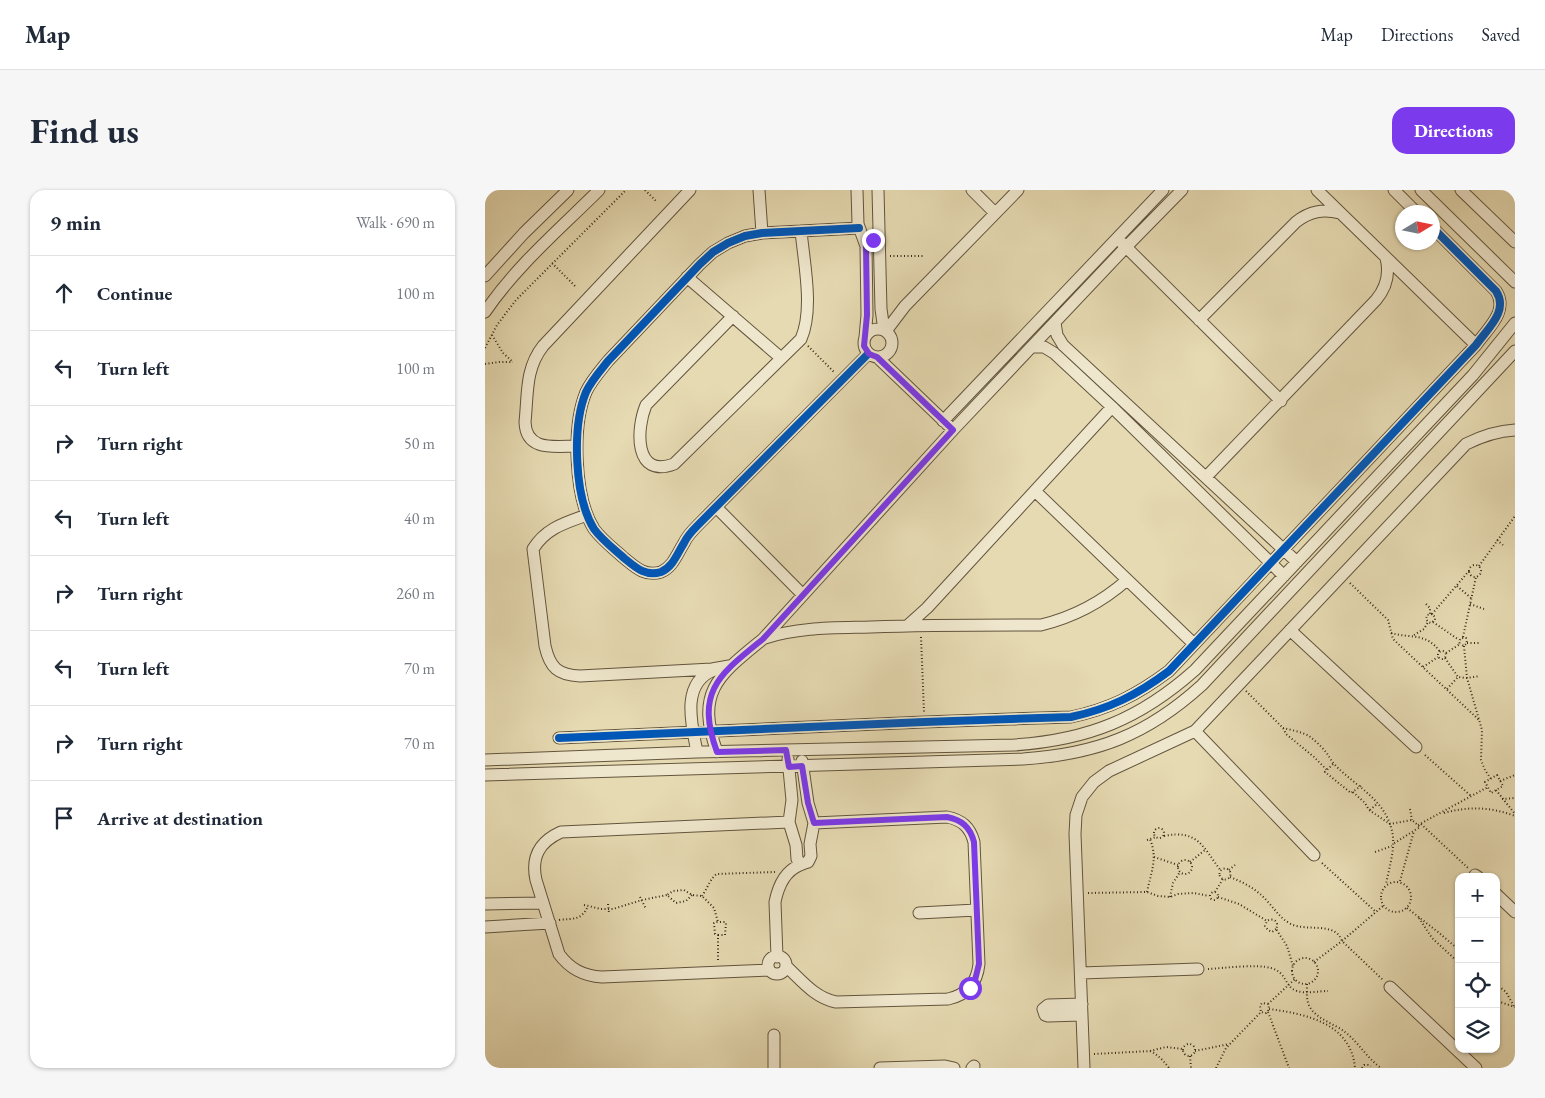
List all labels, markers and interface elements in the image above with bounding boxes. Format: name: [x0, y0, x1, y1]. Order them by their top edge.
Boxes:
text: Map: [25, 19, 70, 50]
text: Map: [1321, 23, 1353, 46]
text: Directions: [1381, 23, 1453, 46]
text: Saved: [1481, 23, 1520, 46]
button: Directions: [1392, 107, 1515, 154]
text: Find us: [30, 108, 139, 153]
north arrow: [1395, 205, 1440, 250]
text: 9 min: [50, 209, 101, 236]
text: Walk · 690 m: [356, 212, 435, 233]
route end: [862, 229, 885, 252]
icon: ahead: [50, 279, 78, 307]
text: Continue: [97, 281, 172, 306]
text: 100 m: [396, 283, 435, 304]
icon: left: [50, 354, 78, 382]
text: Turn left: [97, 356, 169, 381]
text: 100 m: [396, 358, 435, 379]
icon: right: [50, 429, 78, 457]
text: Turn right: [97, 431, 183, 456]
text: 50 m: [404, 433, 435, 454]
icon: left: [50, 504, 78, 532]
text: Turn left: [97, 506, 169, 531]
text: 40 m: [404, 508, 435, 529]
icon: right: [50, 579, 78, 607]
text: Turn right: [97, 581, 183, 606]
text: 260 m: [396, 583, 435, 604]
icon: left: [50, 654, 78, 682]
text: Turn left: [97, 656, 169, 681]
text: 70 m: [404, 658, 435, 679]
icon: right: [50, 729, 78, 757]
text: Turn right: [97, 731, 183, 756]
text: 70 m: [404, 733, 435, 754]
icon: arrive: [50, 804, 78, 832]
text: Arrive at destination: [97, 806, 263, 831]
map controls: [1455, 873, 1500, 1053]
button: +: [1455, 873, 1500, 918]
button: −: [1455, 918, 1500, 963]
button: locate: [1455, 963, 1500, 1008]
route start: [959, 977, 982, 1000]
button: layers: [1455, 1008, 1500, 1053]

